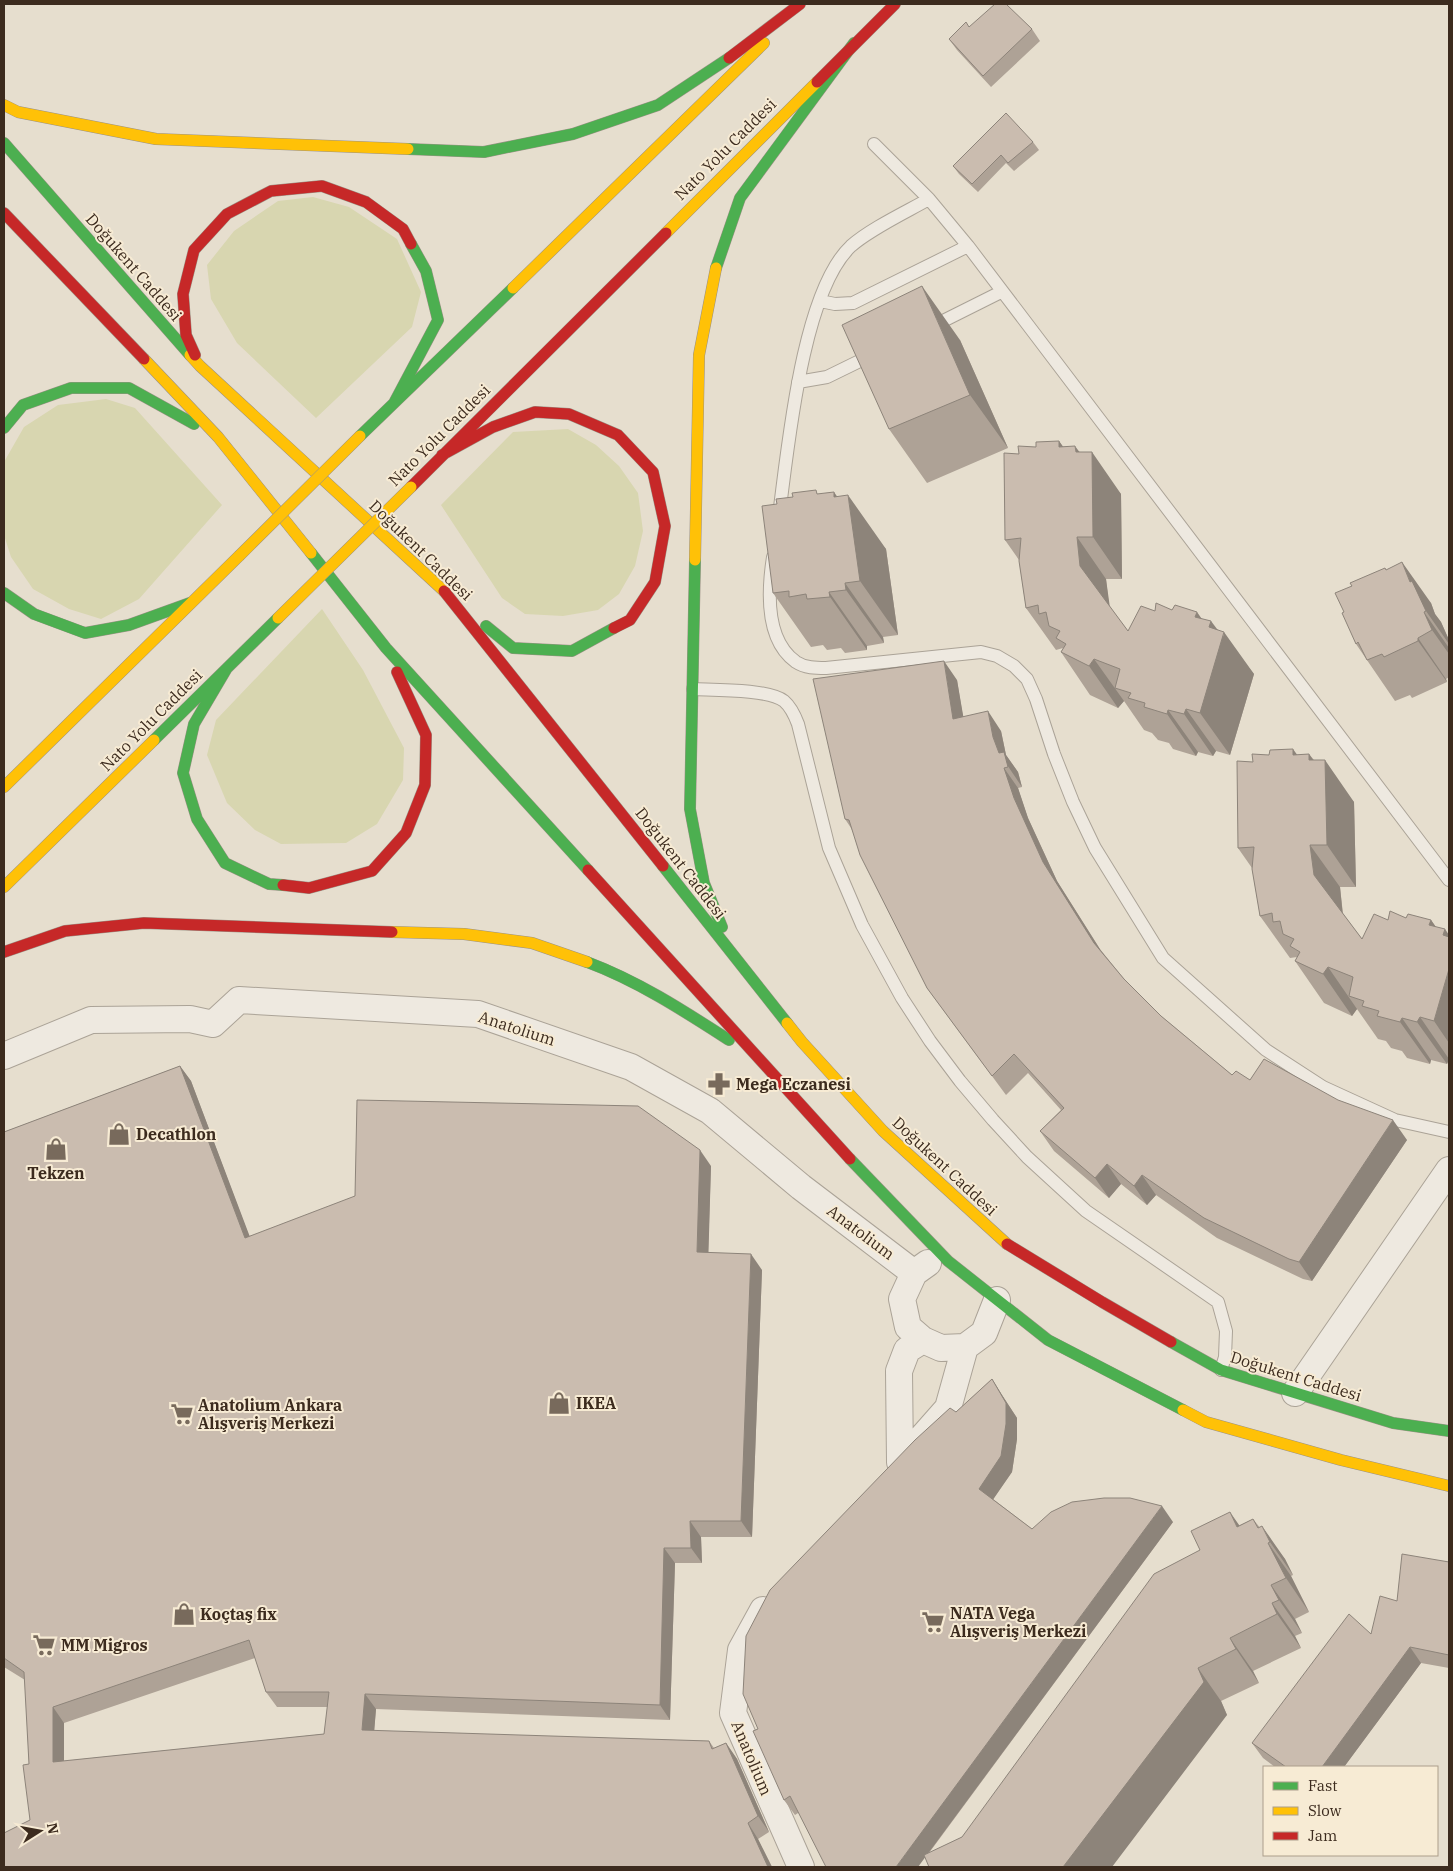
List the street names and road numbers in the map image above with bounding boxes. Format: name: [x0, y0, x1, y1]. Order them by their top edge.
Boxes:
street label: Nato Yolu Caddesi: [670, 94, 780, 204]
street label: Doğukent Caddesi: [82, 209, 186, 325]
street label: Nato Yolu Caddesi: [384, 380, 494, 490]
street label: Doğukent Caddesi: [365, 496, 477, 604]
street label: Nato Yolu Caddesi: [96, 665, 206, 775]
street label: Doğukent Caddesi: [631, 803, 731, 923]
street label: Anatolium: [476, 1006, 558, 1050]
street label: Doğukent Caddesi: [888, 1112, 1002, 1220]
street label: Anatolium: [823, 1200, 899, 1264]
street label: Doğukent Caddesi: [1228, 1347, 1364, 1405]
street label: Anatolium: [727, 1718, 777, 1798]

